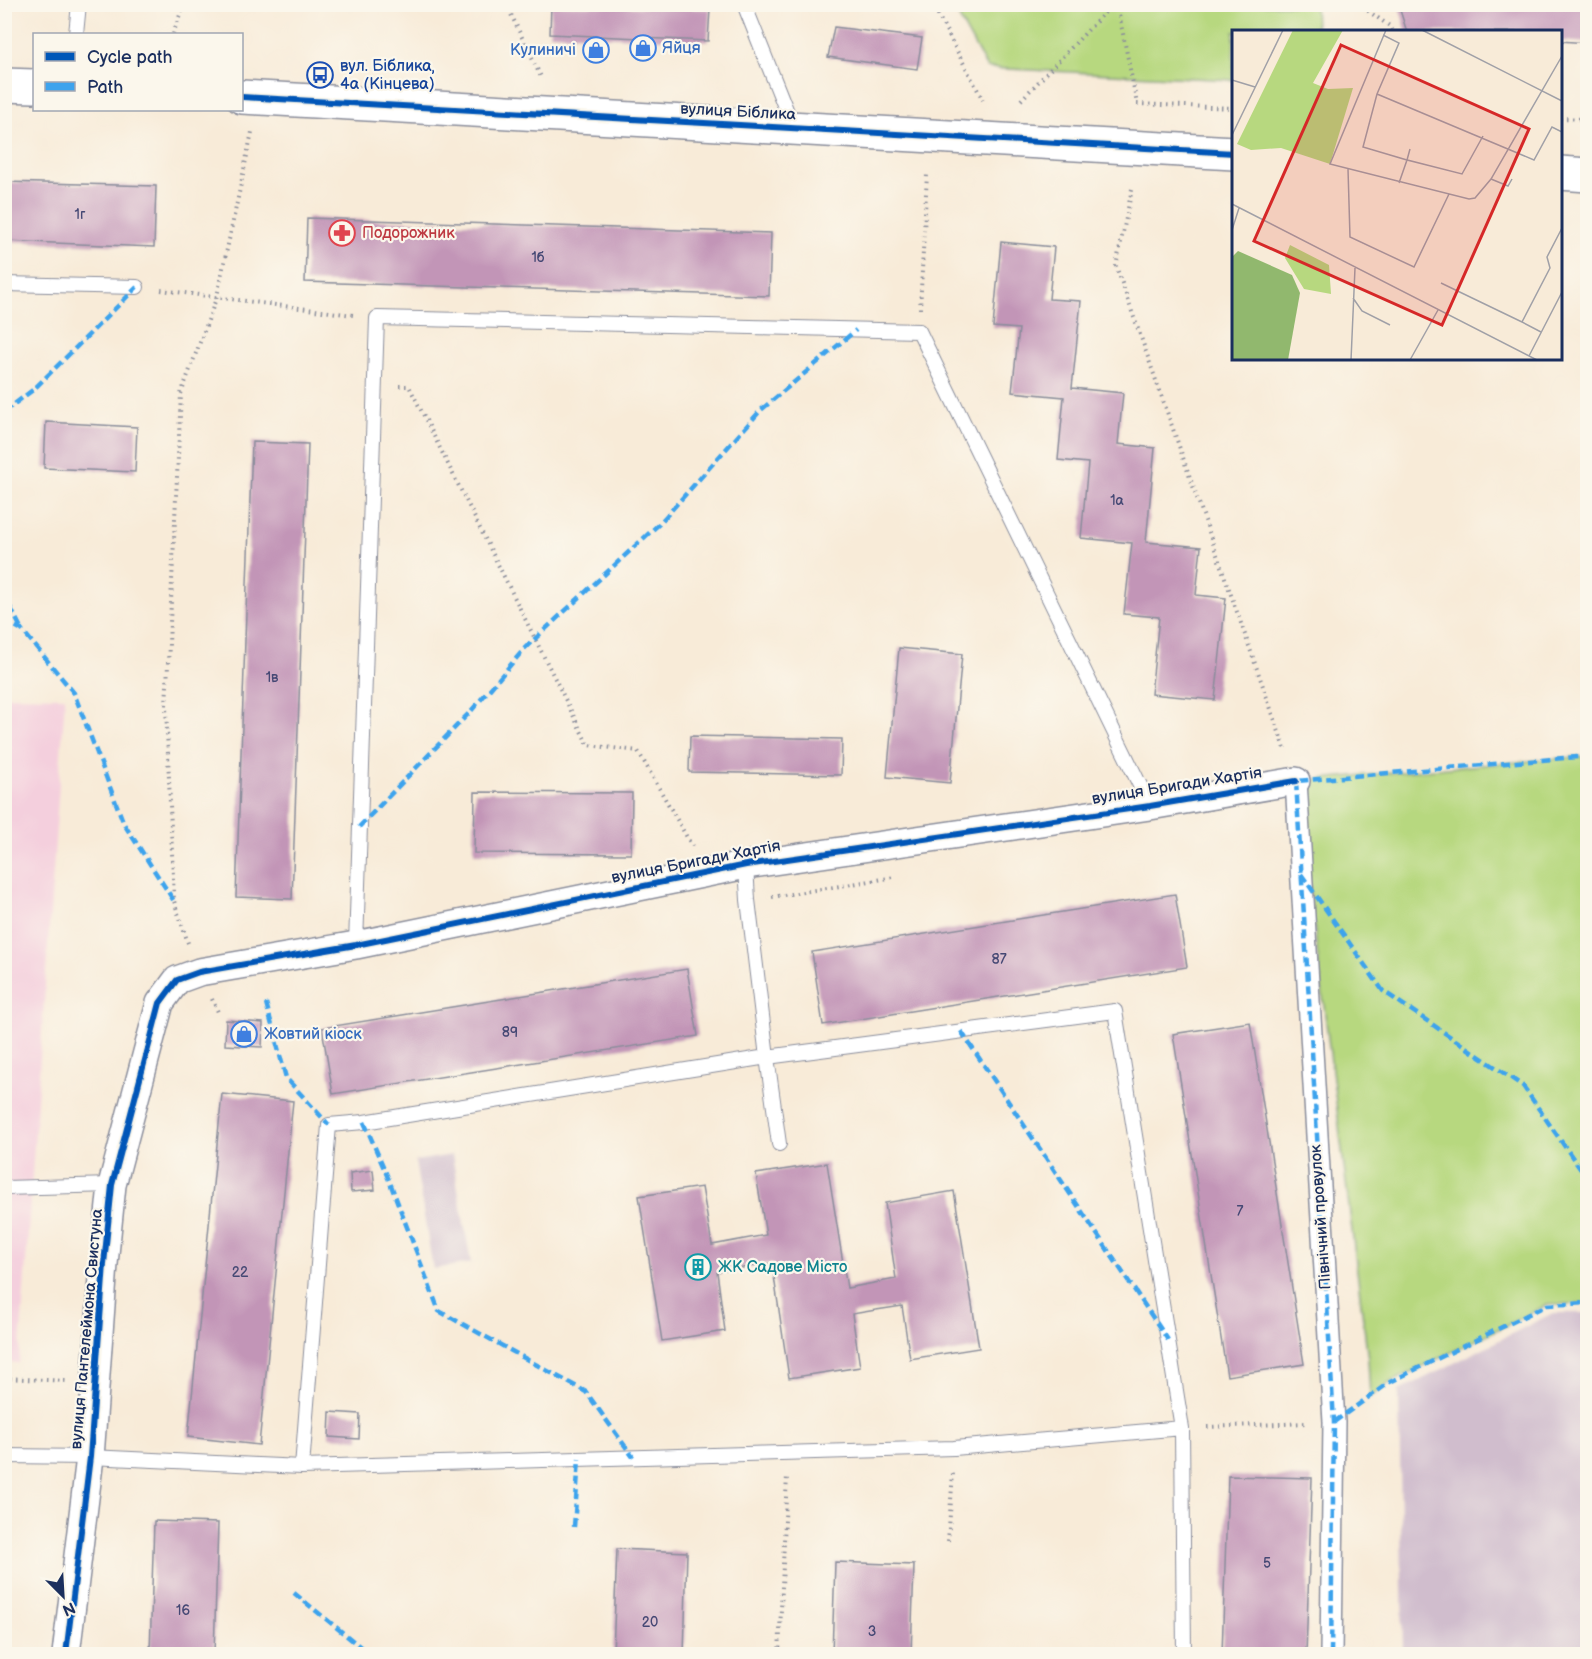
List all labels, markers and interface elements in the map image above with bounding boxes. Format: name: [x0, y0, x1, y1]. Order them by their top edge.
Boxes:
inset map: [1232, 30, 1562, 360]
legend: [33, 33, 243, 111]
shop icon: Яйця: [628, 33, 658, 63]
shop icon: Кулиничі: [581, 35, 611, 65]
place label: Яйця: [662, 39, 701, 58]
place label: Кулиничі: [510, 41, 576, 60]
text: Cycle path: [87, 47, 173, 68]
place label: вул. Біблика, 4а (Кінцева): [340, 57, 435, 94]
bus stop icon: вул. Біблика, 4а (Кінцева): [305, 60, 335, 90]
text: Path: [87, 77, 123, 98]
street label: вулиця Біблика: [680, 99, 797, 125]
house number: 1г: [75, 206, 86, 223]
pharmacy icon: Подорожник: [327, 218, 357, 248]
place label: Подорожник: [362, 224, 455, 243]
house number: 1б: [531, 249, 545, 266]
house number: 1а: [1110, 492, 1125, 509]
house number: 1в: [266, 669, 279, 686]
street label: вулиця Бригади Хартія: [1091, 763, 1263, 809]
street label: вулиця Бригади Хартія: [610, 836, 782, 888]
house number: 87: [991, 951, 1007, 968]
shop icon: Жовтий кіоск: [229, 1019, 259, 1049]
house number: 89: [502, 1024, 518, 1041]
place label: Жовтий кіоск: [264, 1025, 362, 1044]
street label: Північний провулок: [1306, 1143, 1336, 1290]
house number: 7: [1237, 1203, 1244, 1220]
street label: вулиця Пантелеймона Свистуна: [67, 1207, 107, 1450]
building icon: ЖК Садове Місто: [683, 1252, 713, 1282]
place label: ЖК Садове Місто: [718, 1258, 847, 1277]
house number: 22: [232, 1264, 249, 1281]
house number: 5: [1263, 1555, 1271, 1572]
north arrow: [33, 1566, 93, 1626]
text: N: [59, 1597, 78, 1619]
house number: 16: [176, 1602, 190, 1619]
house number: 20: [642, 1614, 658, 1631]
house number: 3: [868, 1623, 876, 1640]

